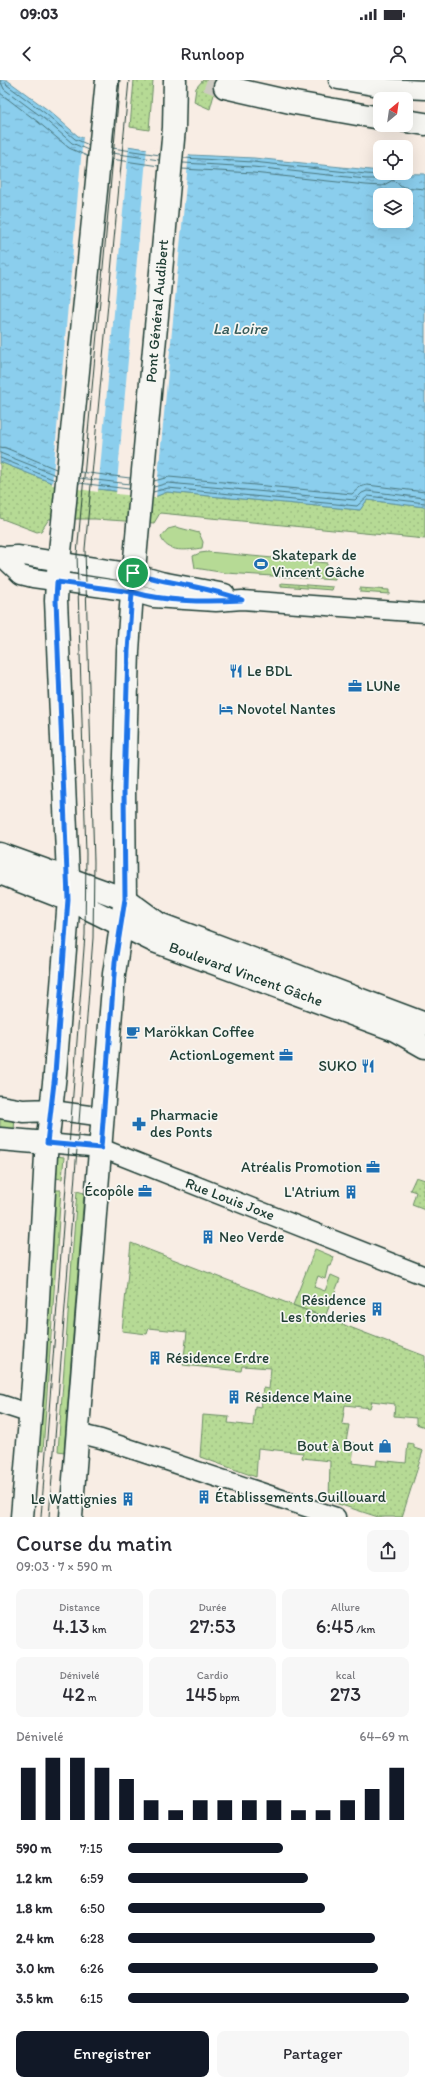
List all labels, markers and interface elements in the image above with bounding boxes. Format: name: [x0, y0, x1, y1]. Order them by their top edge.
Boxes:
text: 09:03: [20, 5, 58, 23]
icon: back: [16, 43, 38, 65]
text: Runloop: [181, 43, 244, 65]
icon: person: [387, 43, 409, 65]
north arrow: [373, 92, 413, 132]
map controls: [373, 92, 413, 228]
button: locate: [373, 140, 413, 180]
button: layers: [373, 188, 413, 228]
street label: Pont Général Audibert: [142, 238, 172, 383]
water label: La Loire: [213, 319, 268, 338]
place label: Skatepark de Vincent Gâche: [272, 546, 365, 581]
pin: [116, 556, 150, 590]
sports icon: Skatepark de Vincent Gâche: [253, 556, 269, 572]
icon: arrive: [122, 562, 144, 584]
place label: Le BDL: [247, 662, 293, 680]
restaurant icon: Le BDL: [228, 663, 244, 679]
place label: LUNe: [366, 677, 400, 695]
office icon: LUNe: [347, 678, 363, 694]
place label: Novotel Nantes: [237, 700, 336, 718]
hotel icon: Novotel Nantes: [218, 701, 234, 717]
street label: Boulevard Vincent Gâche: [167, 938, 325, 1010]
place label: Marökkan Coffee: [144, 1023, 254, 1041]
cafe icon: Marökkan Coffee: [125, 1024, 141, 1040]
place label: ActionLogement: [169, 1046, 275, 1064]
office icon: ActionLogement: [278, 1047, 294, 1063]
place label: SUKO: [318, 1057, 357, 1075]
restaurant icon: SUKO: [360, 1058, 376, 1074]
place label: Pharmacie des Ponts: [150, 1106, 218, 1141]
pharmacy icon: Pharmacie des Ponts: [131, 1116, 147, 1132]
place label: Atréalis Promotion: [241, 1158, 362, 1176]
office icon: Atréalis Promotion: [365, 1159, 381, 1175]
street label: Rue Louis Joxe: [183, 1174, 277, 1224]
place label: Écopôle: [85, 1182, 134, 1200]
office icon: Écopôle: [137, 1183, 153, 1199]
place label: L'Atrium: [284, 1183, 340, 1201]
building icon: L'Atrium: [343, 1184, 359, 1200]
place label: Neo Verde: [219, 1228, 284, 1246]
building icon: Neo Verde: [200, 1229, 216, 1245]
place label: Résidence Les fonderies: [281, 1291, 366, 1326]
building icon: Résidence Les fonderies: [369, 1301, 385, 1317]
place label: Résidence Erdre: [166, 1349, 269, 1367]
building icon: Résidence Erdre: [147, 1350, 163, 1366]
place label: Résidence Maine: [245, 1388, 352, 1406]
building icon: Résidence Maine: [226, 1389, 242, 1405]
place label: Bout à Bout: [297, 1437, 374, 1455]
shop icon: Bout à Bout: [377, 1438, 393, 1454]
place label: Établissements Guillouard: [215, 1488, 387, 1506]
building icon: Établissements Guillouard: [196, 1489, 212, 1505]
place label: Le Wattignies: [31, 1490, 117, 1508]
building icon: Le Wattignies: [120, 1491, 136, 1507]
text: Course du matin: [16, 1530, 172, 1557]
button: share: [367, 1530, 409, 1572]
text: 09:03 · 7 × 590 m: [16, 1559, 112, 1574]
text: Distance: [59, 1601, 100, 1614]
text: Durée: [198, 1601, 227, 1614]
text: Allure: [331, 1601, 360, 1614]
text: 4.13: [52, 1614, 90, 1638]
text: 27:53: [189, 1614, 236, 1638]
text: 6:45: [316, 1614, 354, 1638]
text: km: [90, 1623, 107, 1636]
text: /km: [354, 1623, 375, 1636]
text: Dénivelé: [59, 1669, 100, 1682]
text: Cardio: [197, 1669, 228, 1682]
text: kcal: [336, 1669, 355, 1682]
text: 42: [62, 1682, 85, 1706]
text: 145: [185, 1682, 217, 1706]
text: 273: [330, 1682, 361, 1706]
text: m: [85, 1691, 97, 1704]
text: bpm: [217, 1691, 240, 1704]
text: Dénivelé: [16, 1729, 64, 1744]
text: 64–69 m: [360, 1729, 409, 1744]
text: 590 m: [16, 1841, 52, 1856]
text: 7:15: [80, 1841, 103, 1856]
text: 1.2 km: [16, 1871, 52, 1886]
text: 6:59: [80, 1871, 104, 1886]
text: 1.8 km: [16, 1901, 52, 1916]
text: 6:50: [80, 1901, 105, 1916]
text: 2.4 km: [16, 1931, 54, 1946]
text: 6:28: [80, 1931, 104, 1946]
text: 3.0 km: [16, 1961, 54, 1976]
text: 6:26: [80, 1961, 104, 1976]
text: 3.5 km: [16, 1991, 53, 2006]
text: 6:15: [80, 1991, 103, 2006]
button: Enregistrer: [16, 2031, 209, 2077]
button: Partager: [217, 2031, 409, 2077]

